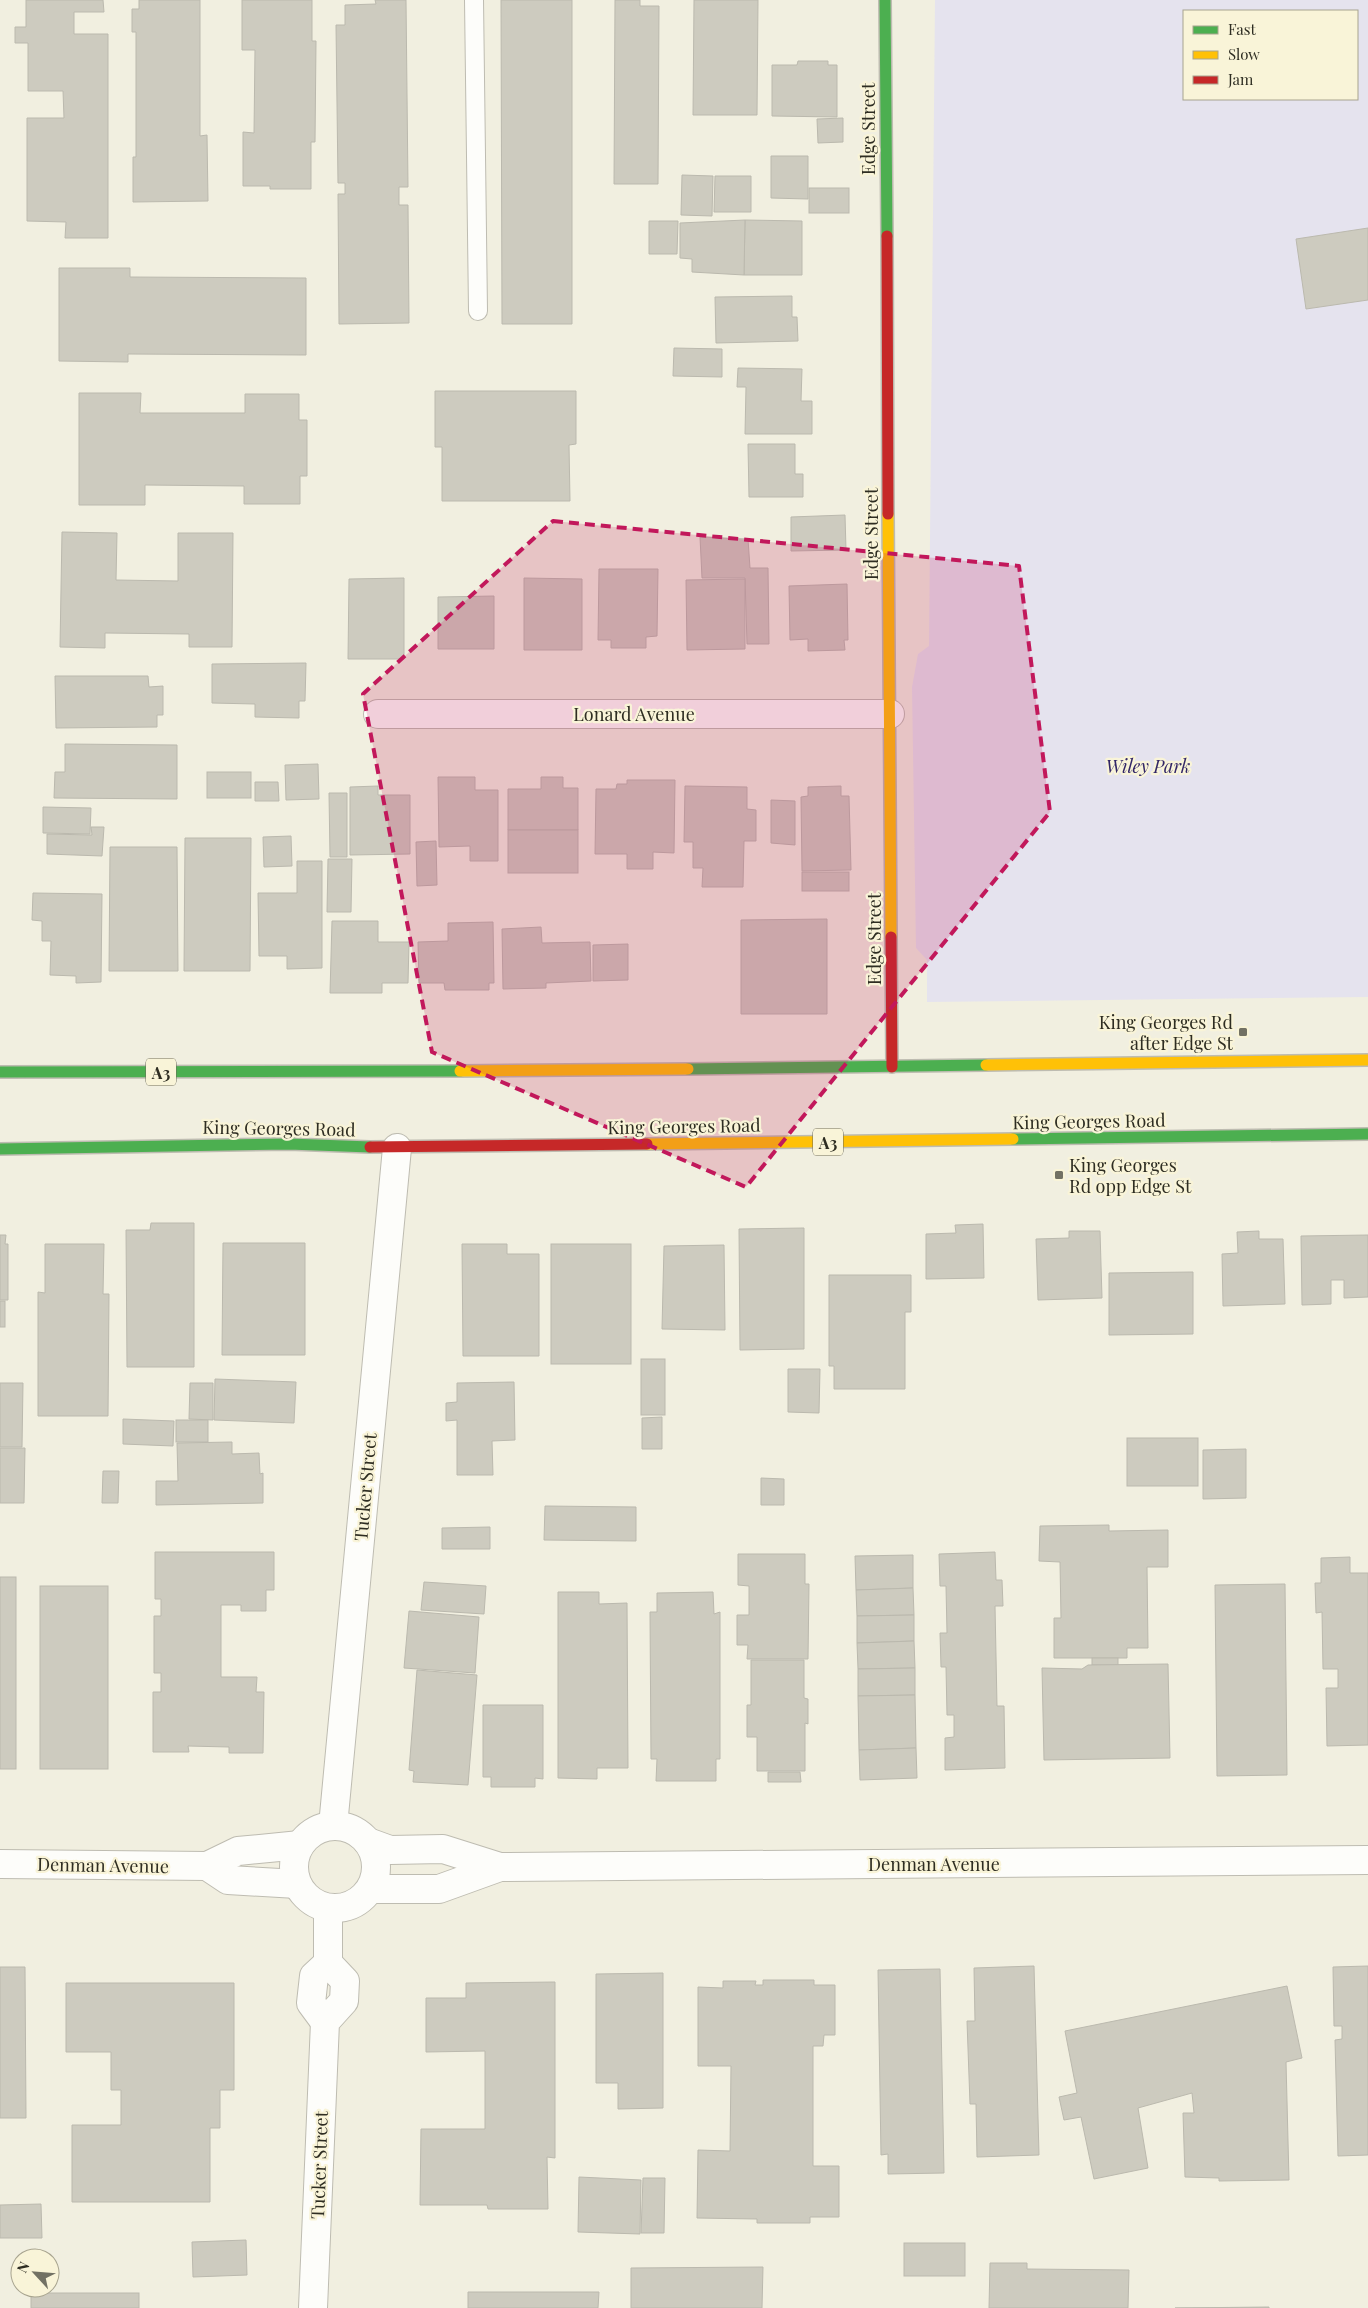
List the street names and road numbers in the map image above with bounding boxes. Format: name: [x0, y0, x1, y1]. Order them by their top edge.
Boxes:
street label: Edge Street: [856, 82, 880, 175]
street label: Edge Street: [859, 487, 883, 580]
street label: Lonard Avenue: [573, 702, 695, 726]
street label: Edge Street: [862, 892, 886, 985]
road number: A3: [146, 1058, 176, 1086]
street label: King Georges Road: [1012, 1108, 1166, 1134]
street label: King Georges Road: [607, 1113, 761, 1139]
street label: King Georges Road: [202, 1115, 356, 1141]
road number: A3: [813, 1128, 843, 1156]
street label: Tucker Street: [348, 1432, 382, 1542]
street label: Denman Avenue: [37, 1852, 169, 1878]
street label: Denman Avenue: [868, 1852, 1000, 1876]
street label: Tucker Street: [305, 2110, 333, 2219]

